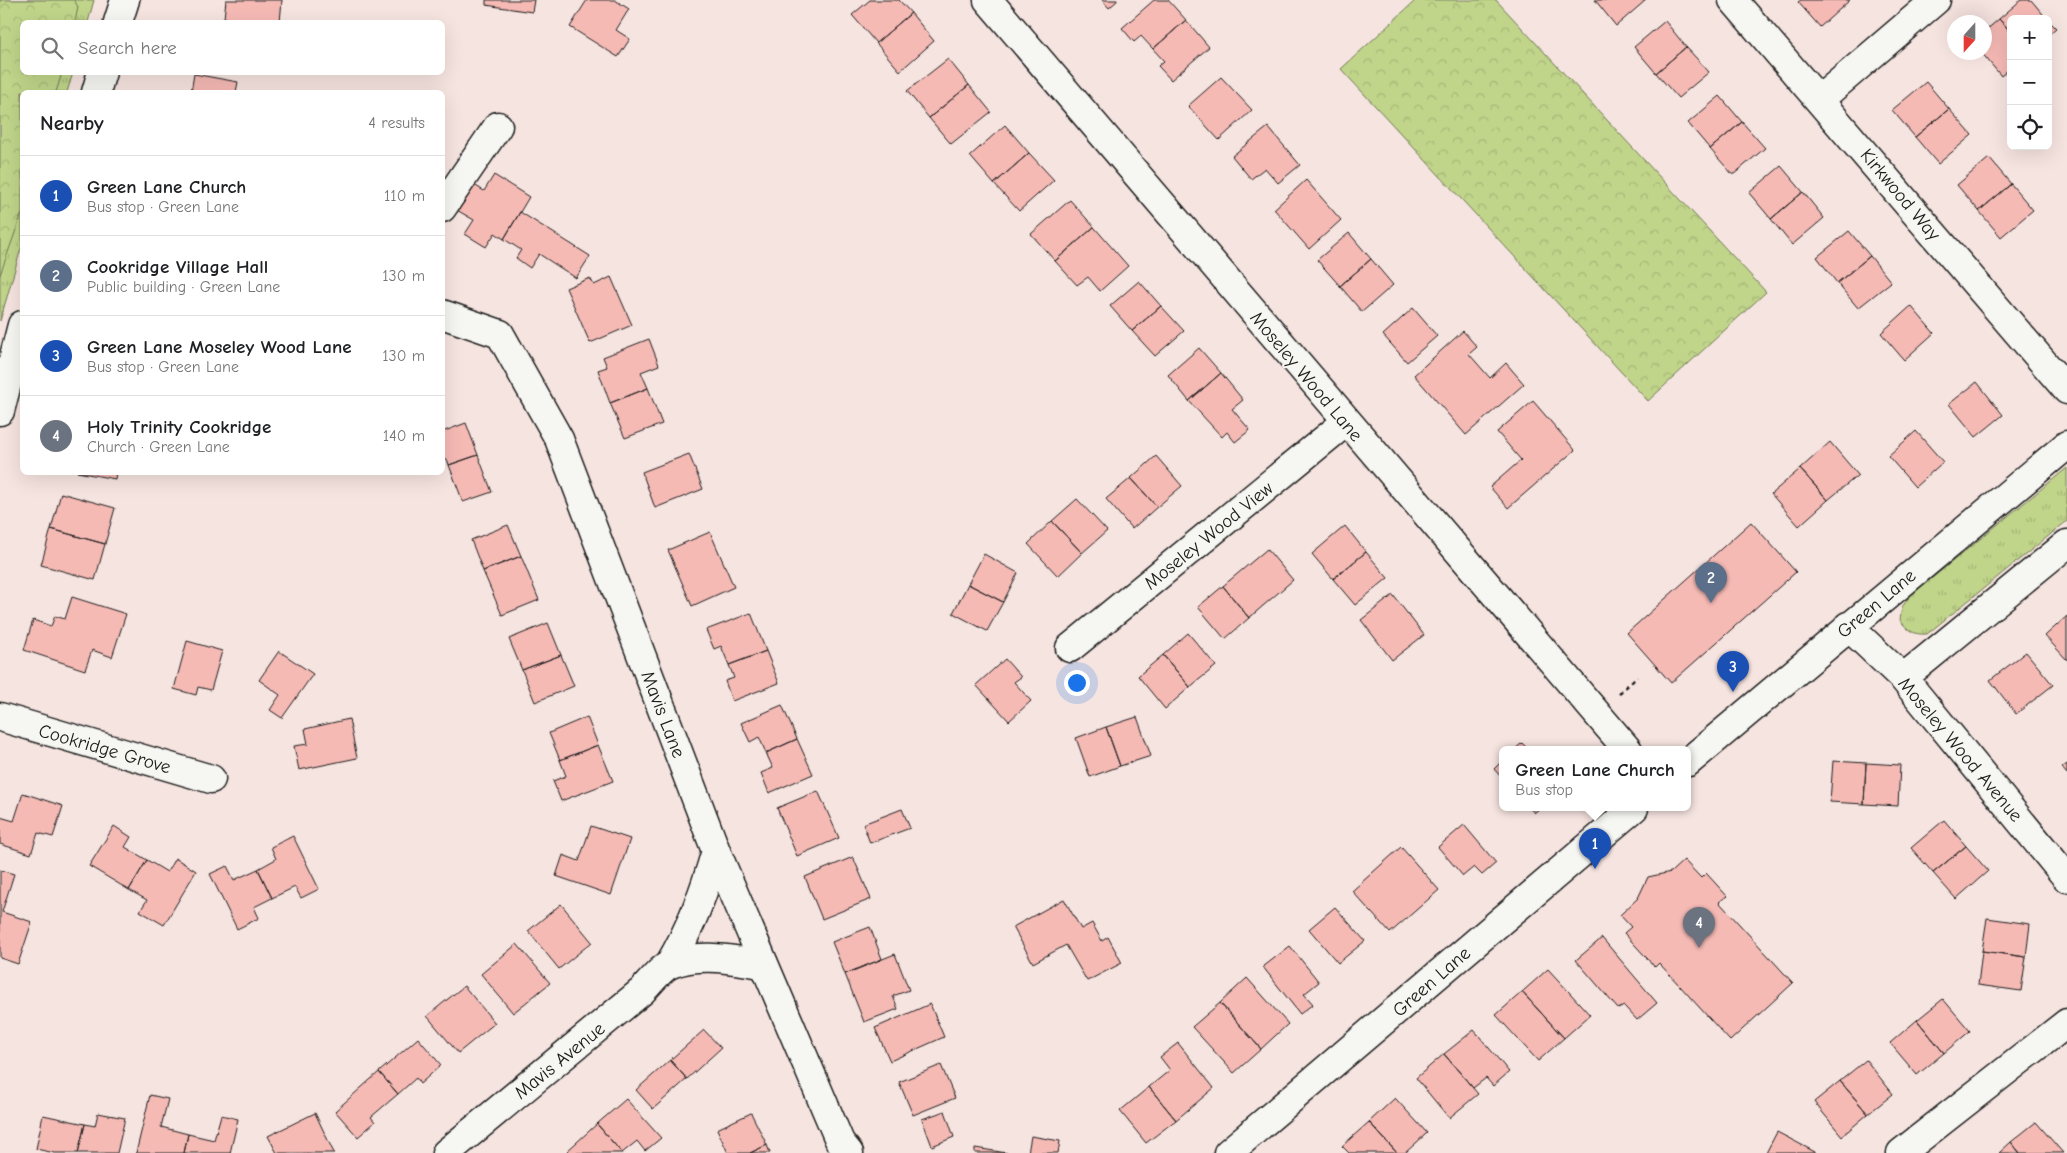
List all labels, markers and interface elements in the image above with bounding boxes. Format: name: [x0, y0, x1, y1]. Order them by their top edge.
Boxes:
north arrow: [1947, 15, 1992, 60]
map controls: [2007, 15, 2052, 150]
button: +: [2007, 15, 2052, 60]
search box: [20, 20, 445, 75]
icon: search: [38, 34, 66, 62]
text: Search here: [78, 37, 177, 59]
button: −: [2007, 60, 2052, 105]
button: locate: [2007, 105, 2052, 150]
text: Nearby: [40, 111, 104, 135]
text: 4 results: [368, 114, 425, 132]
street label: Kirkwood Way: [1856, 144, 1945, 245]
text: Green Lane Church: [87, 176, 246, 198]
text: 1: [53, 187, 59, 205]
text: 110 m: [384, 187, 425, 205]
text: Bus stop · Green Lane: [87, 198, 239, 216]
text: Cookridge Village Hall: [87, 256, 268, 278]
text: 2: [52, 267, 60, 285]
text: 130 m: [382, 267, 425, 285]
text: Public building · Green Lane: [87, 278, 280, 296]
street label: Moseley Wood Lane: [1245, 307, 1367, 446]
text: Green Lane Moseley Wood Lane: [87, 336, 352, 358]
text: 3: [52, 347, 60, 365]
text: 130 m: [382, 347, 425, 365]
text: Bus stop · Green Lane: [87, 358, 239, 376]
text: Holy Trinity Cookridge: [87, 416, 271, 438]
text: 4: [52, 427, 60, 445]
text: 140 m: [383, 427, 425, 445]
text: Church · Green Lane: [87, 438, 230, 456]
street label: Moseley Wood View: [1140, 477, 1278, 594]
pin: 2: [1695, 562, 1727, 603]
street label: Green Lane: [1833, 565, 1920, 643]
pin: 3: [1717, 651, 1749, 692]
street label: Mavis Lane: [636, 668, 690, 761]
your location: [1064, 670, 1090, 696]
street label: Moseley Wood Avenue: [1893, 673, 2027, 826]
street label: Cookridge Grove: [36, 720, 173, 778]
popup: [1499, 746, 1691, 811]
text: Green Lane Church: [1515, 759, 1675, 781]
text: Bus stop: [1515, 781, 1573, 799]
pin: 1: [1579, 828, 1611, 869]
pin: 4: [1683, 907, 1715, 948]
street label: Green Lane: [1388, 942, 1475, 1021]
street label: Mavis Avenue: [510, 1018, 609, 1104]

